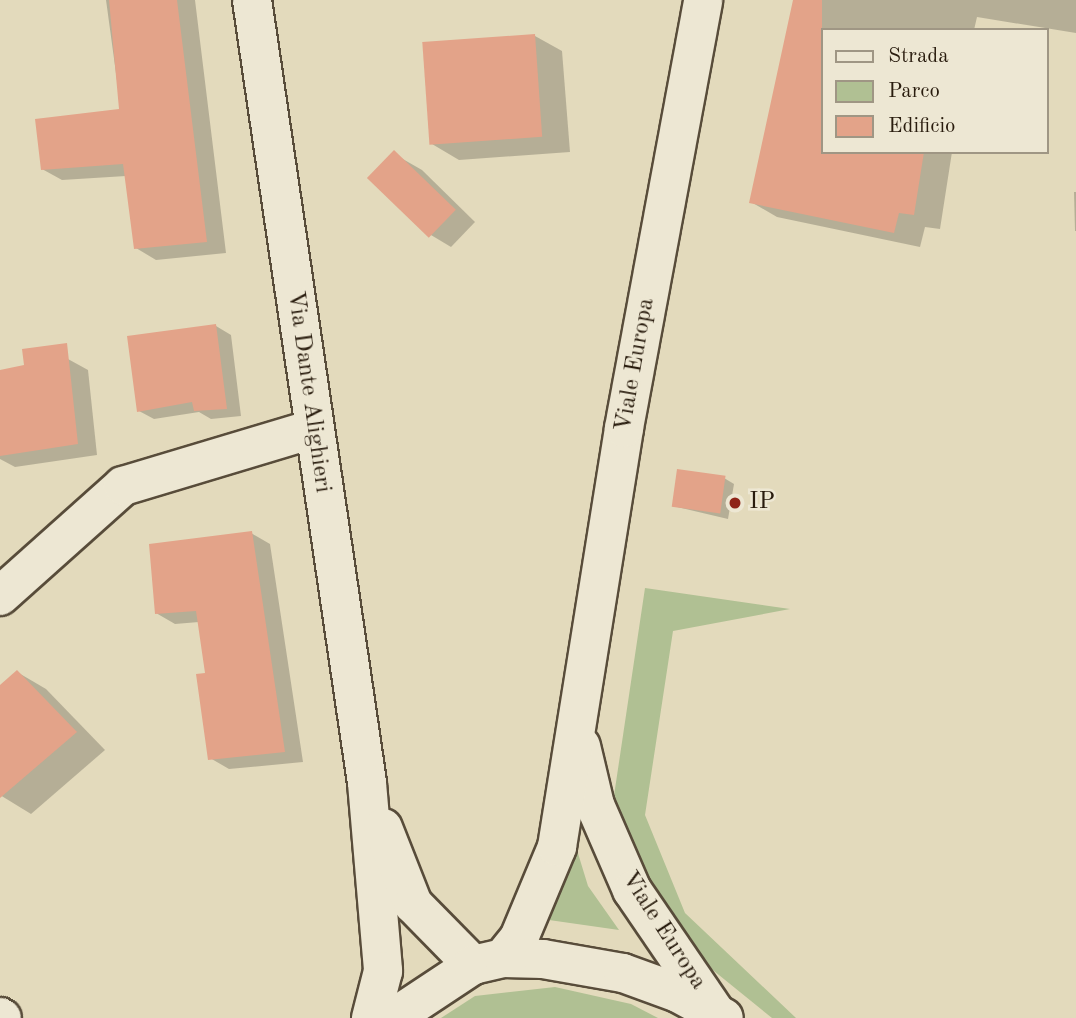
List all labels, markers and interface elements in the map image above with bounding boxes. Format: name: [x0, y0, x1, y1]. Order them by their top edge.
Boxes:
legend: [820, 28, 1048, 154]
text: Strada: [888, 46, 949, 67]
text: Parco: [888, 81, 940, 102]
text: Edificio: [888, 116, 956, 137]
street label: Via Dante Alighieri: [280, 289, 336, 495]
street label: Viale Europa: [610, 296, 662, 434]
place label: IP: [749, 489, 775, 517]
marker: IP: [727, 495, 743, 511]
street label: Viale Europa: [614, 866, 712, 996]

